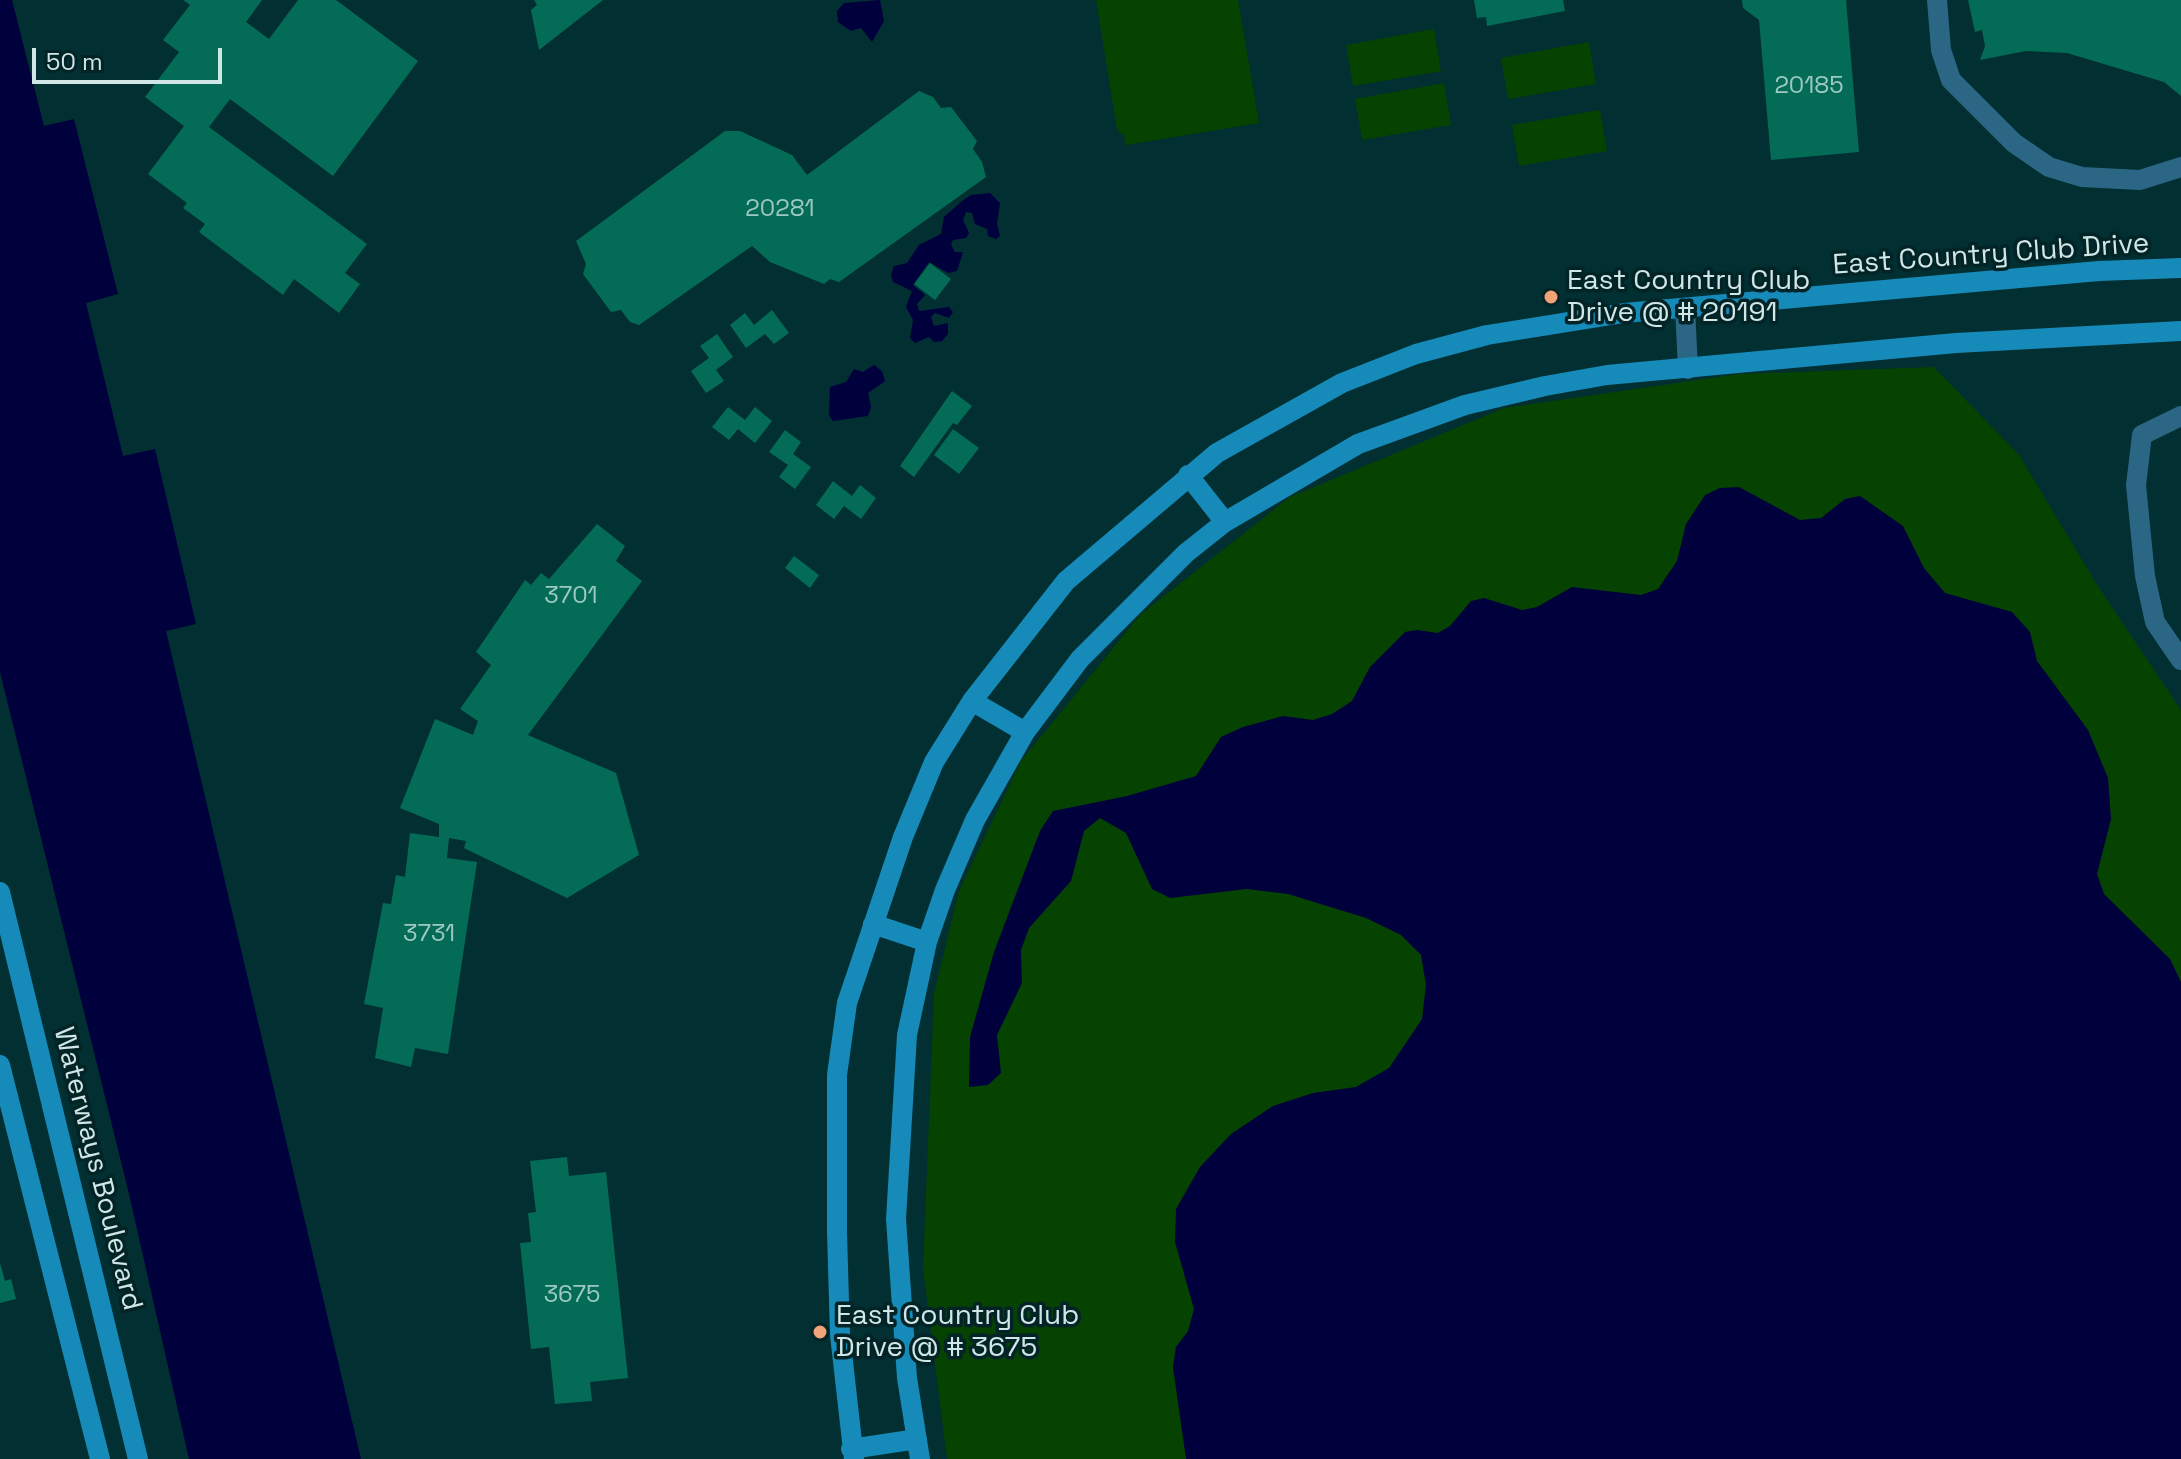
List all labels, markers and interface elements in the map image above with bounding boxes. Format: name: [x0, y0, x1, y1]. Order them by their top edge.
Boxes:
scale bar: [36, 32, 226, 82]
text: 50 m: [46, 46, 103, 77]
house number: 20185: [1774, 72, 1844, 100]
house number: 20281: [745, 195, 815, 223]
street label: East Country Club Drive: [1831, 227, 2151, 283]
place label: East Country Club Drive @ # 20191: [1567, 264, 1810, 330]
marker: East Country Club Drive @ # 20191: [1542, 288, 1560, 306]
house number: 3701: [544, 582, 598, 610]
house number: 3731: [403, 920, 455, 948]
street label: Waterways Boulevard: [46, 1024, 148, 1314]
house number: 3675: [544, 1281, 600, 1309]
place label: East Country Club Drive @ # 3675: [836, 1299, 1079, 1365]
marker: East Country Club Drive @ # 3675: [811, 1323, 829, 1341]

